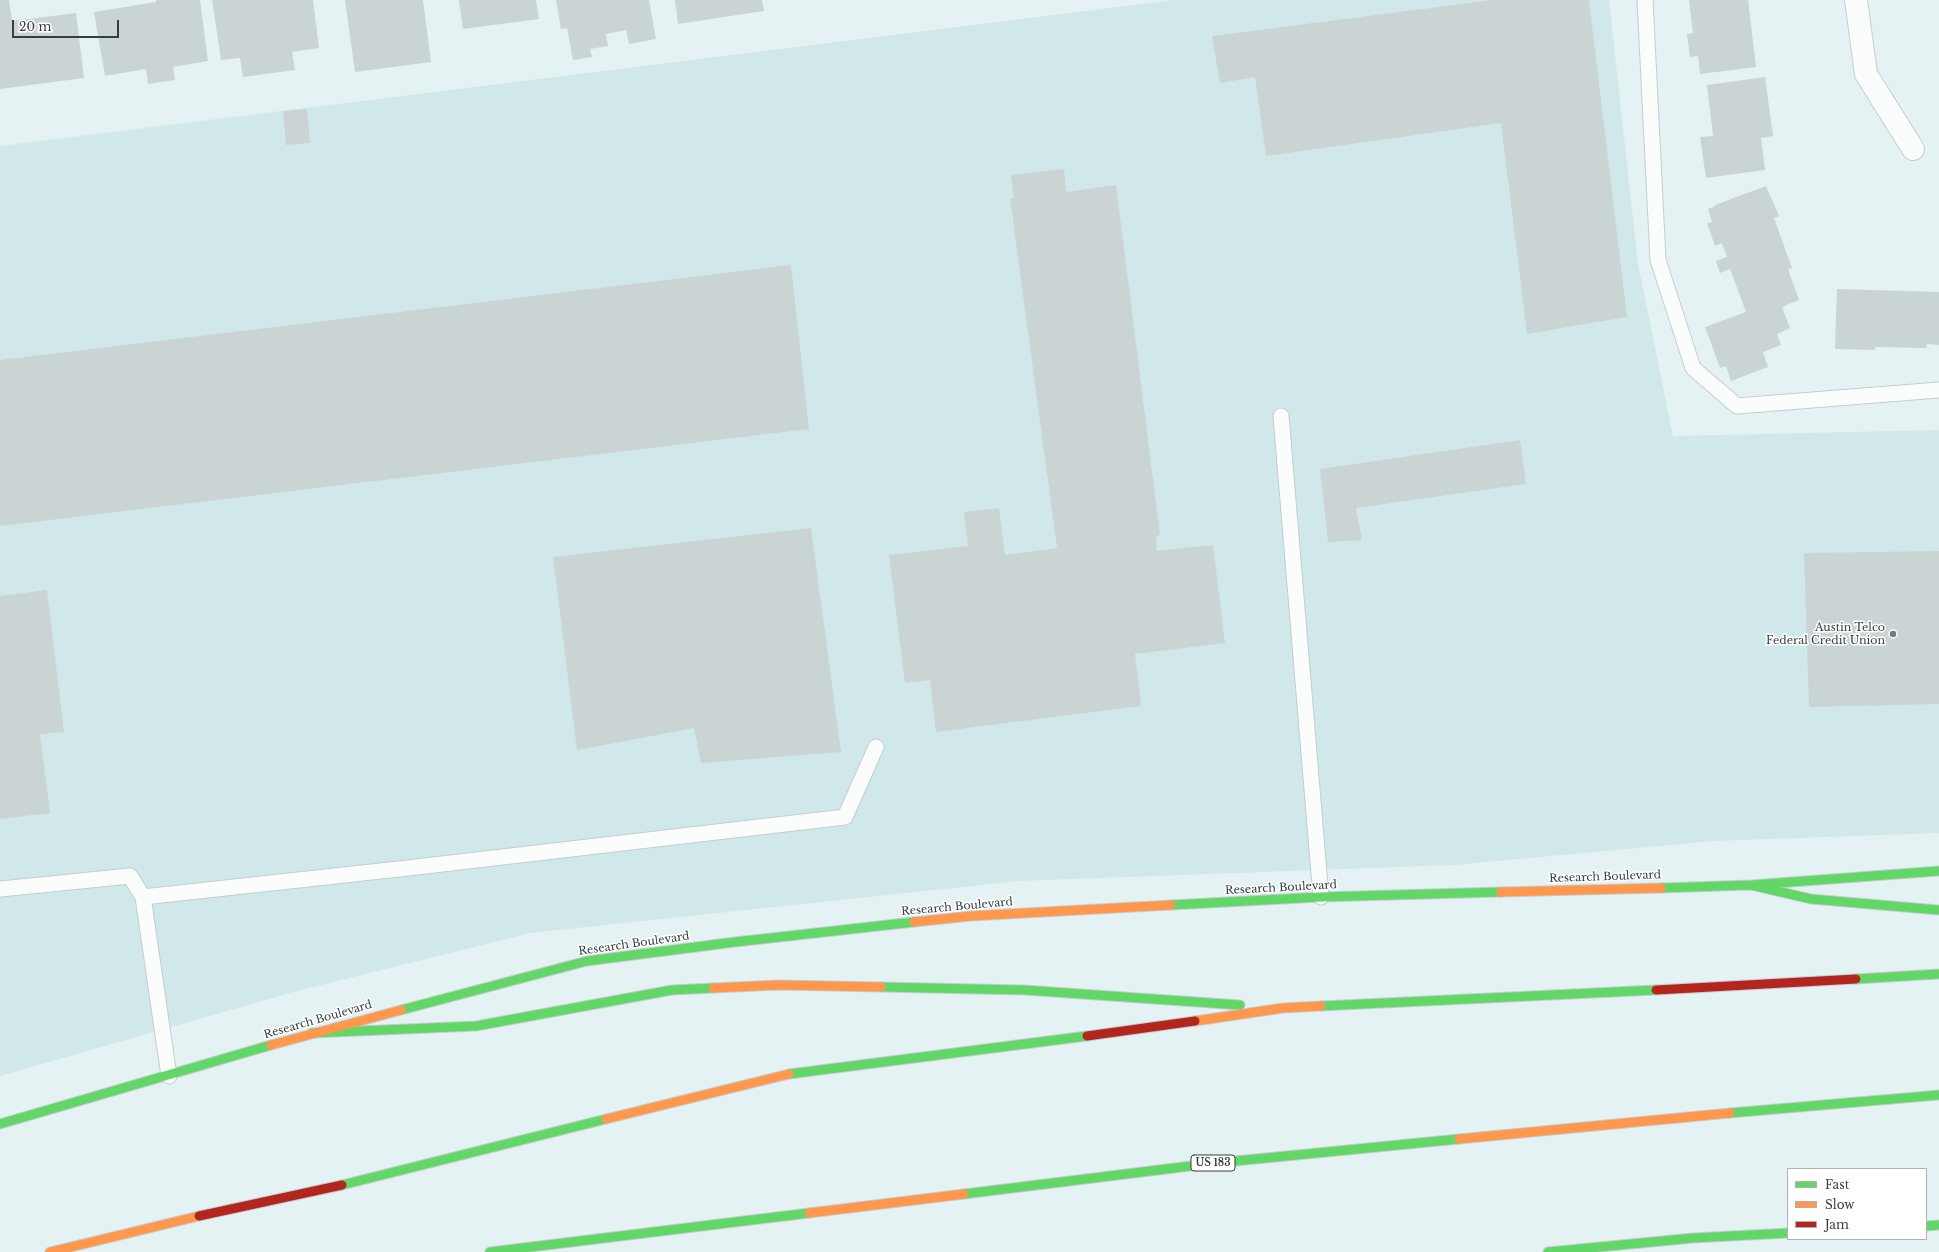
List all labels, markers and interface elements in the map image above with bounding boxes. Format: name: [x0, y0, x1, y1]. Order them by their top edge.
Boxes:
scale bar: [14, 12, 121, 38]
text: 20 m: [19, 19, 51, 34]
place label: Austin Telco Federal Credit Union: [1766, 621, 1885, 647]
marker: Austin Telco Federal Credit Union: [1888, 629, 1898, 639]
street label: Research Boulevard: [1549, 868, 1661, 886]
street label: Research Boulevard: [1225, 878, 1337, 898]
street label: Research Boulevard: [901, 896, 1013, 918]
street label: Research Boulevard: [578, 930, 690, 958]
street label: Research Boulevard: [262, 998, 374, 1042]
road number: US 183: [1191, 1155, 1235, 1171]
legend: [1787, 1168, 1927, 1240]
text: Fast: [1825, 1177, 1849, 1192]
text: Slow: [1825, 1197, 1854, 1212]
text: Jam: [1825, 1217, 1849, 1232]

